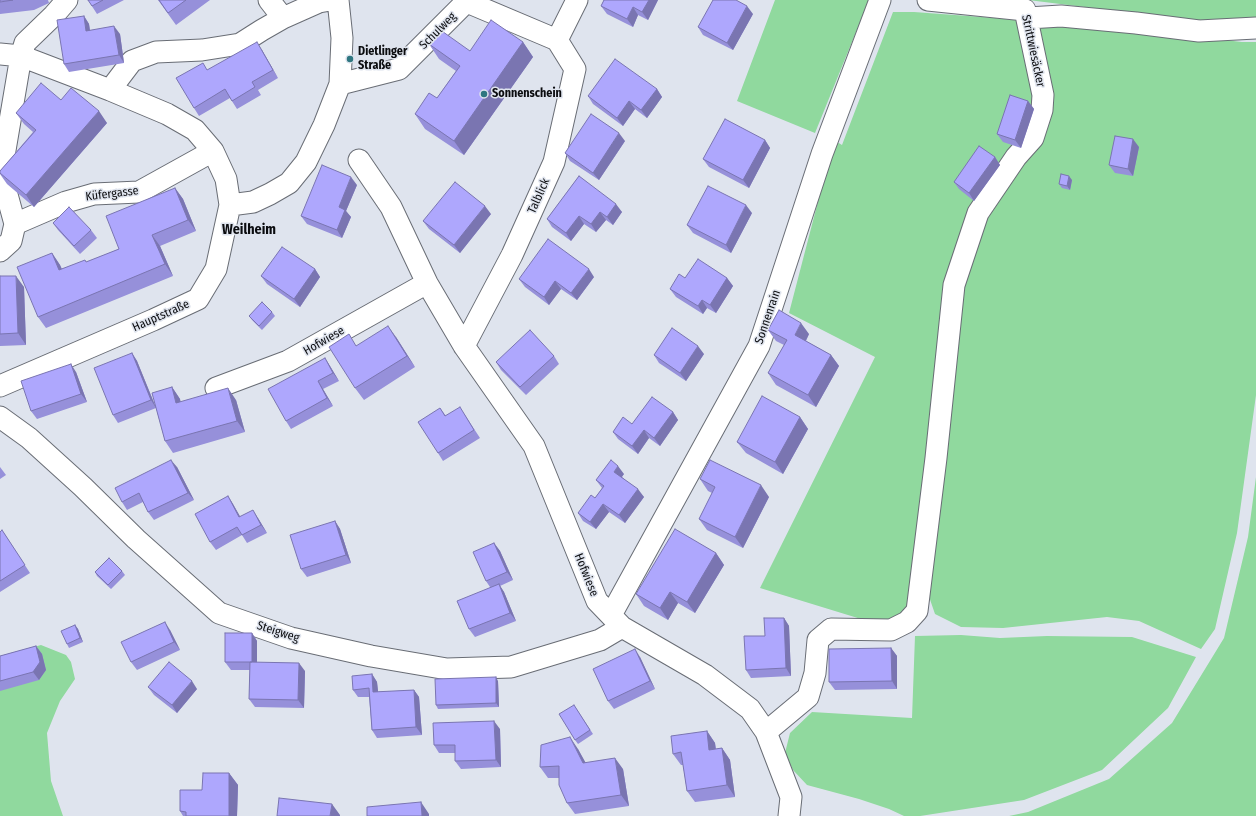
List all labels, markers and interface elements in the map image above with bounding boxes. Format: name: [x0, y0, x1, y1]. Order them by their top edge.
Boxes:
street label: Schulweg: [417, 10, 459, 52]
street label: Strittwiesäcker: [1018, 14, 1048, 88]
place label: Dietlinger Straße: [358, 45, 407, 73]
marker: Dietlinger Straße: [345, 54, 355, 64]
place label: Sonnenschein: [492, 87, 562, 101]
marker: Sonnenschein: [479, 89, 489, 99]
street label: Talblick: [525, 176, 553, 216]
street label: Küfergasse: [85, 184, 139, 204]
district label: Weilheim: [222, 222, 276, 238]
street label: Sonnenrain: [752, 288, 784, 346]
street label: Hauptstraße: [130, 297, 192, 335]
street label: Hofwiese: [301, 323, 347, 359]
street label: Hofwiese: [571, 551, 601, 599]
street label: Steigweg: [255, 618, 301, 646]

